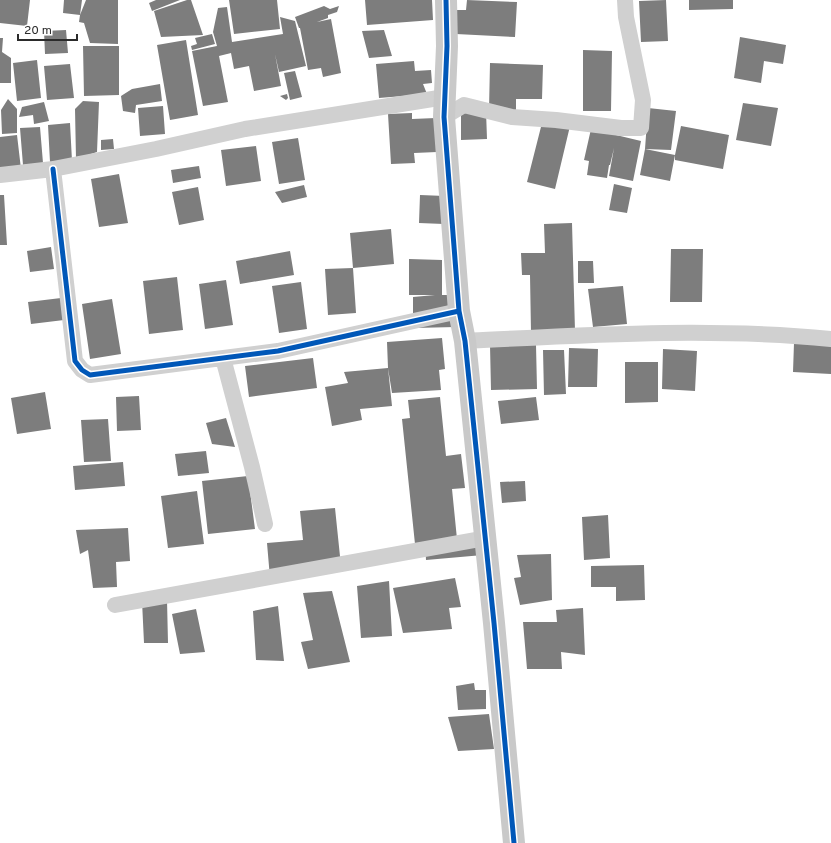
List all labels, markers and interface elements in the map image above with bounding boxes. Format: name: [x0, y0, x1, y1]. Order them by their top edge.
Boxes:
scale bar: [18, 16, 77, 42]
text: 20 m: [24, 23, 52, 39]

